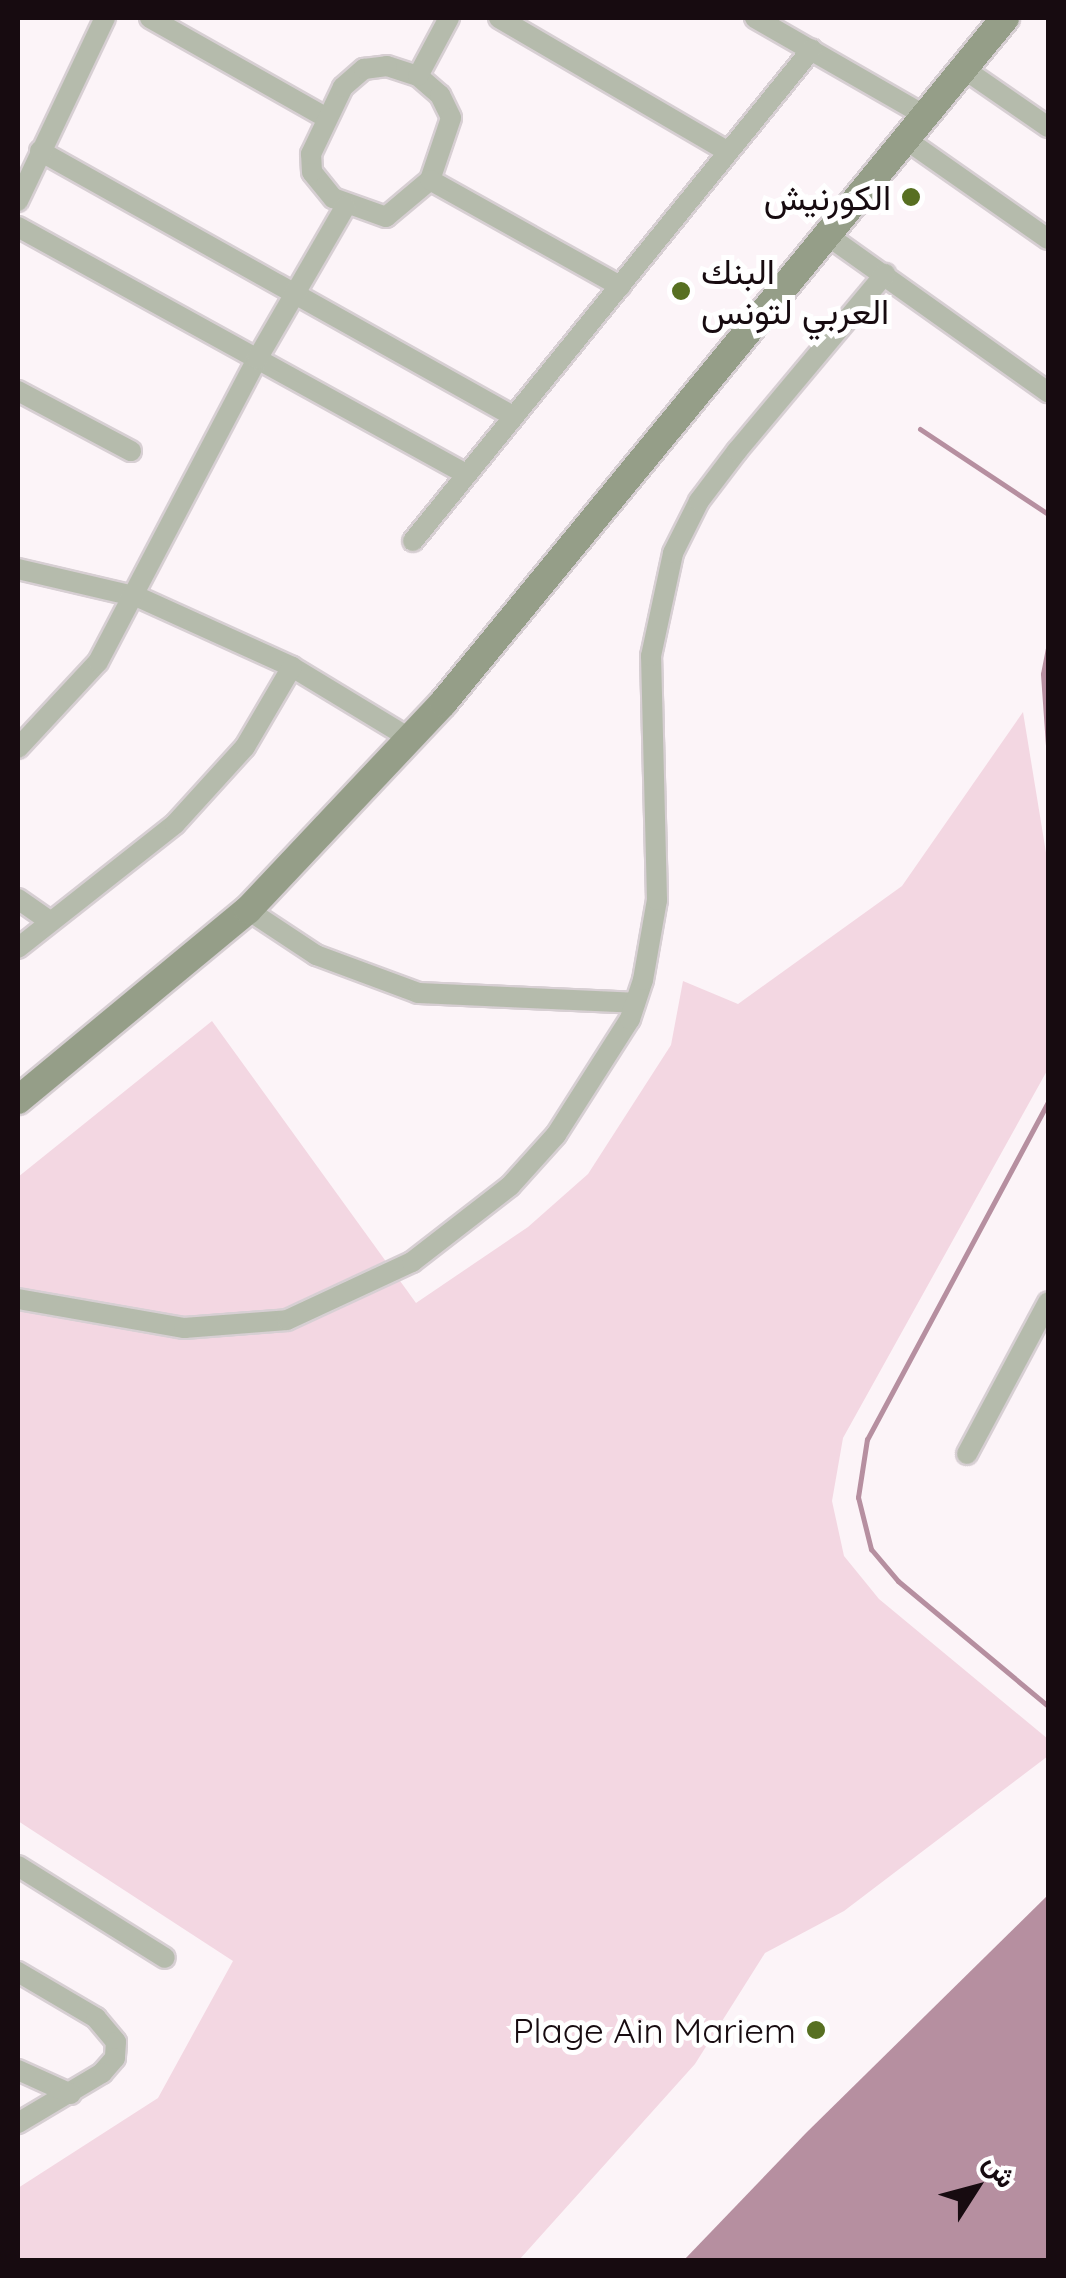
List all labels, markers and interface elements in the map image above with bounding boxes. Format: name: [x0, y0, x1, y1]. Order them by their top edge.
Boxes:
place label: الكورنيش: [764, 176, 891, 218]
marker: الكورنيش: [900, 186, 922, 208]
place label: البنك العربي لتونس: [701, 250, 889, 332]
marker: البنك العربي لتونس: [670, 280, 692, 302]
place label: Plage Ain Mariem: [513, 2009, 796, 2051]
marker: Plage Ain Mariem: [805, 2019, 827, 2041]
north arrow: [926, 2138, 1026, 2238]
text: ش: [977, 2146, 1025, 2194]

